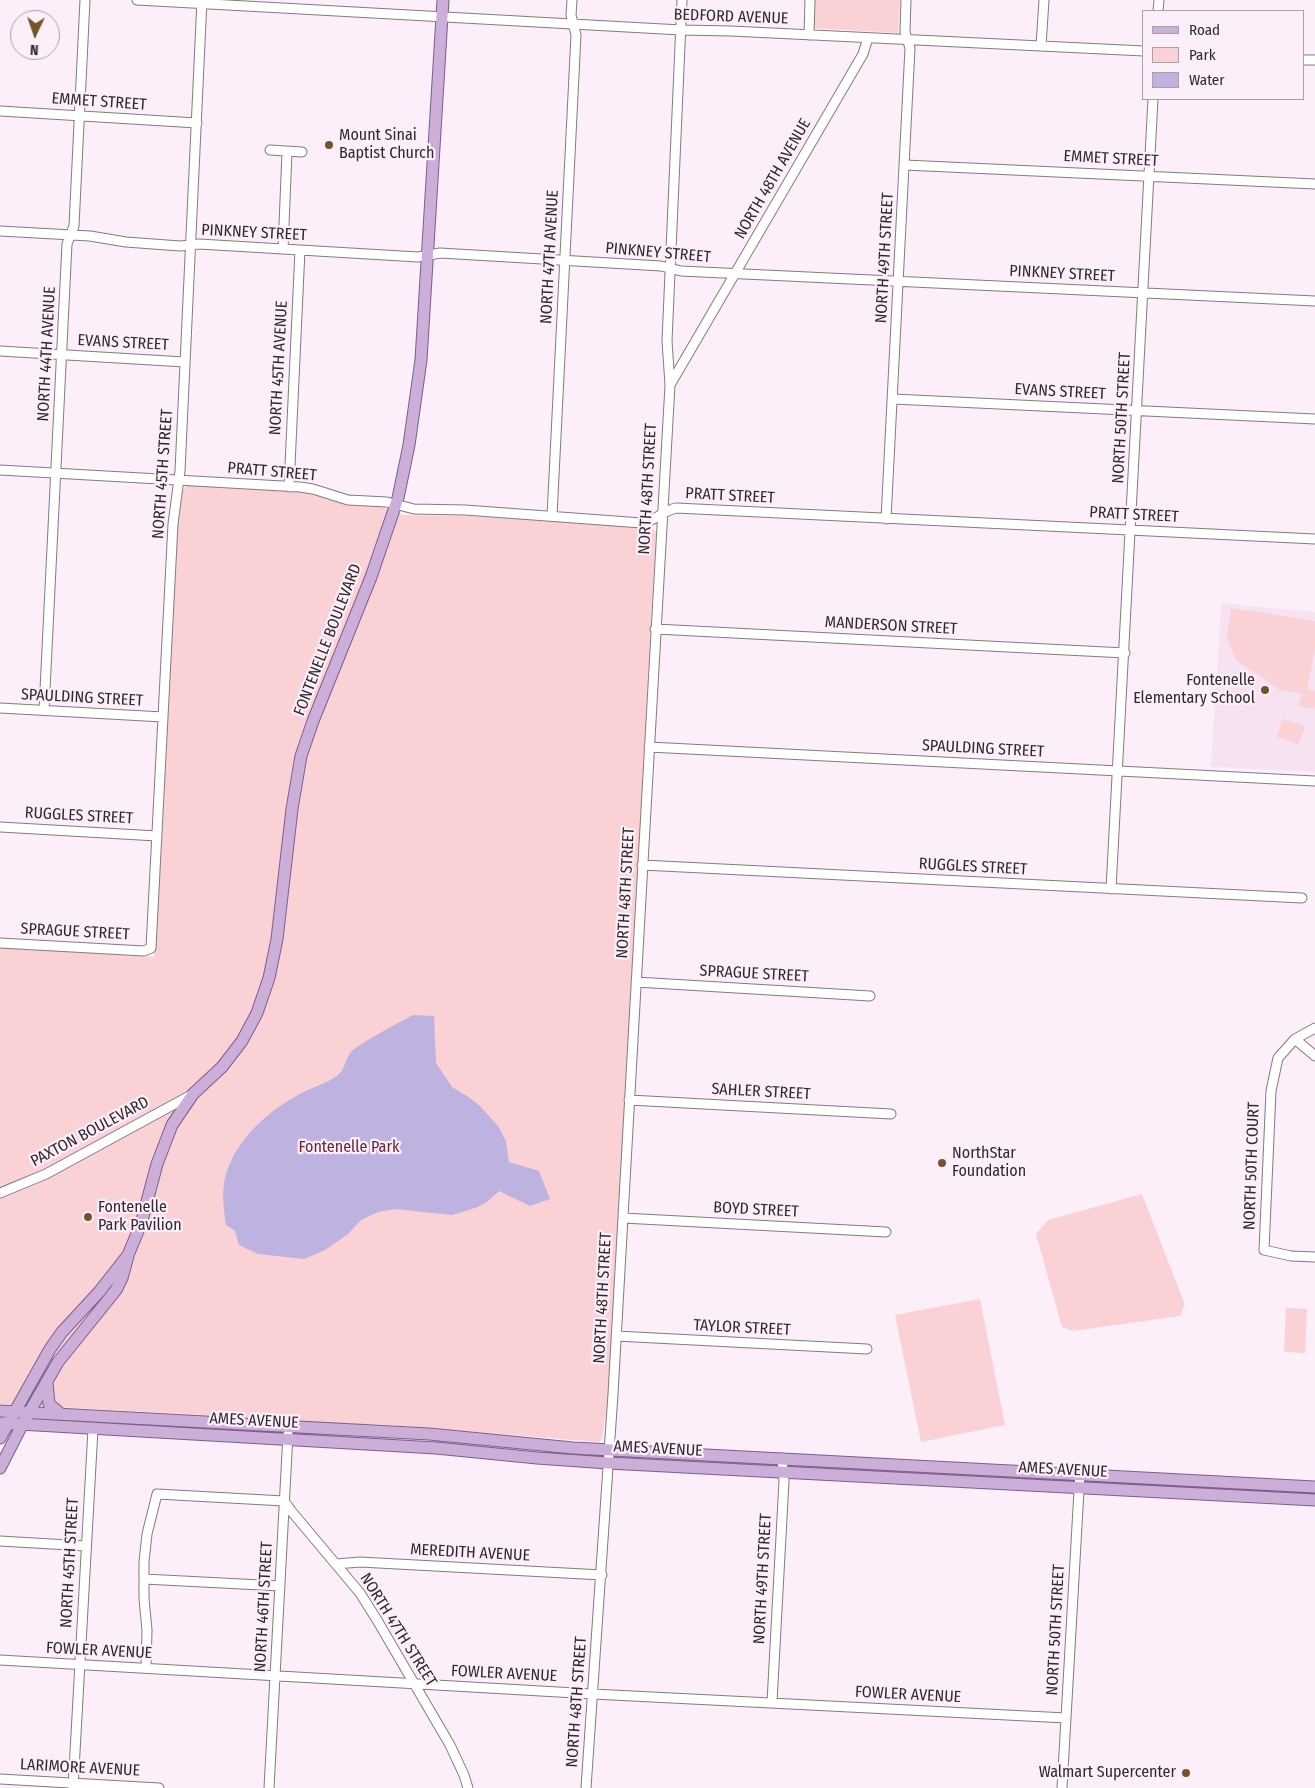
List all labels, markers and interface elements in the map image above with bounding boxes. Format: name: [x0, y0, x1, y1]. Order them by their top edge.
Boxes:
street label: BEDFORD AVENUE: [673, 5, 789, 29]
north arrow: [10, 10, 60, 60]
legend: [1142, 10, 1305, 100]
text: Road: [1189, 21, 1220, 39]
text: N: [30, 41, 39, 58]
text: Park: [1189, 46, 1216, 64]
text: Water: [1189, 71, 1224, 89]
street label: EMMET STREET: [51, 89, 147, 115]
street label: NORTH 48TH AVENUE: [731, 115, 815, 243]
place label: Mount Sinai Baptist Church: [339, 126, 434, 164]
marker: Mount Sinai Baptist Church: [323, 139, 335, 151]
street label: EMMET STREET: [1063, 147, 1159, 171]
street label: NORTH 47TH AVENUE: [537, 189, 563, 325]
street label: NORTH 49TH STREET: [872, 192, 898, 324]
street label: PINKNEY STREET: [201, 221, 307, 245]
street label: PINKNEY STREET: [605, 239, 711, 267]
street label: PINKNEY STREET: [1009, 262, 1115, 286]
street label: NORTH 44TH AVENUE: [34, 286, 60, 422]
street label: NORTH 45TH AVENUE: [266, 300, 292, 436]
street label: EVANS STREET: [77, 331, 169, 355]
street label: NORTH 50TH STREET: [1109, 352, 1135, 484]
street label: EVANS STREET: [1014, 380, 1106, 404]
street label: NORTH 45TH STREET: [149, 408, 177, 540]
street label: NORTH 48TH STREET: [635, 423, 661, 555]
street label: PRATT STREET: [227, 459, 317, 485]
street label: PRATT STREET: [685, 484, 775, 508]
street label: PRATT STREET: [1089, 503, 1179, 527]
street label: FONTENELLE BOULEVARD: [290, 561, 366, 719]
street label: MANDERSON STREET: [824, 613, 958, 639]
place label: Fontenelle Elementary School: [1133, 671, 1255, 709]
marker: Fontenelle Elementary School: [1259, 684, 1271, 696]
street label: SPAULDING STREET: [20, 685, 144, 711]
street label: SPAULDING STREET: [921, 736, 1045, 762]
street label: RUGGLES STREET: [24, 804, 134, 828]
street label: NORTH 48TH STREET: [613, 827, 639, 959]
street label: RUGGLES STREET: [918, 855, 1028, 879]
street label: SPRAGUE STREET: [20, 920, 130, 944]
street label: SPRAGUE STREET: [699, 962, 809, 986]
street label: SAHLER STREET: [711, 1080, 811, 1104]
street label: PAXTON BOULEVARD: [28, 1093, 152, 1171]
street label: NORTH 50TH COURT: [1240, 1102, 1264, 1230]
park label: Fontenelle Park: [299, 1138, 399, 1158]
place label: NorthStar Foundation: [952, 1144, 1026, 1182]
marker: NorthStar Foundation: [936, 1157, 948, 1169]
place label: Fontenelle Park Pavilion: [98, 1198, 182, 1236]
street label: BOYD STREET: [713, 1198, 799, 1222]
marker: Fontenelle Park Pavilion: [82, 1211, 94, 1223]
street label: NORTH 48TH STREET: [590, 1232, 616, 1364]
street label: TAYLOR STREET: [693, 1316, 791, 1340]
street label: AMES AVENUE: [209, 1409, 299, 1433]
street label: AMES AVENUE: [613, 1437, 703, 1461]
street label: AMES AVENUE: [1018, 1458, 1108, 1482]
street label: NORTH 45TH STREET: [57, 1497, 83, 1629]
street label: NORTH 49TH STREET: [750, 1513, 776, 1645]
street label: MEREDITH AVENUE: [410, 1540, 530, 1566]
street label: NORTH 46TH STREET: [251, 1541, 277, 1673]
street label: NORTH 50TH STREET: [1043, 1564, 1069, 1696]
street label: NORTH 47TH STREET: [355, 1570, 441, 1690]
street label: NORTH 48TH STREET: [563, 1636, 591, 1768]
street label: FOWLER AVENUE: [45, 1639, 153, 1663]
street label: FOWLER AVENUE: [450, 1662, 558, 1686]
street label: FOWLER AVENUE: [854, 1683, 962, 1707]
street label: LARIMORE AVENUE: [20, 1755, 140, 1781]
place label: Walmart Supercenter: [1039, 1763, 1176, 1783]
marker: Walmart Supercenter: [1180, 1767, 1192, 1779]

